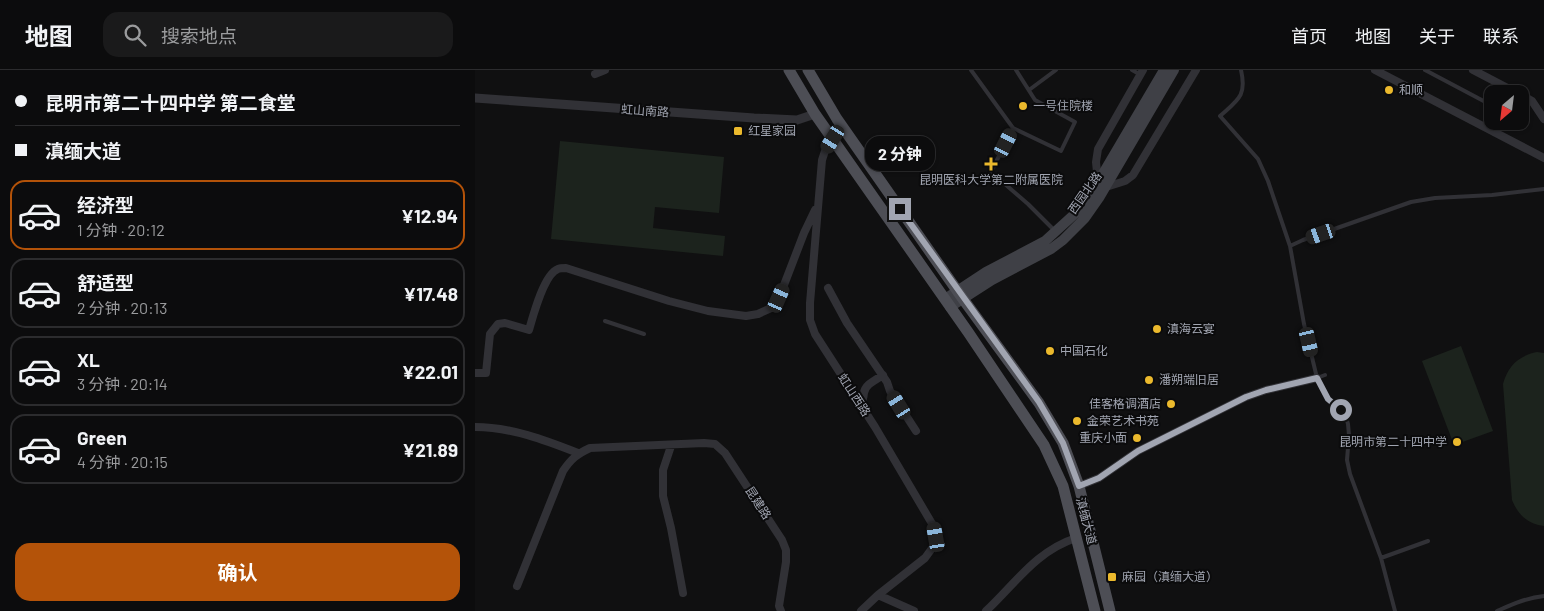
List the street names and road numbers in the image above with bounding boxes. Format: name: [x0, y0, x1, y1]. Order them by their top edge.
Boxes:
street label: 虹山南路: [621, 101, 670, 119]
street label: 西园北路: [1065, 169, 1104, 216]
street label: 虹山西路: [836, 371, 874, 418]
street label: 昆建路: [743, 484, 775, 521]
street label: 滇缅大道: [1074, 496, 1100, 546]

